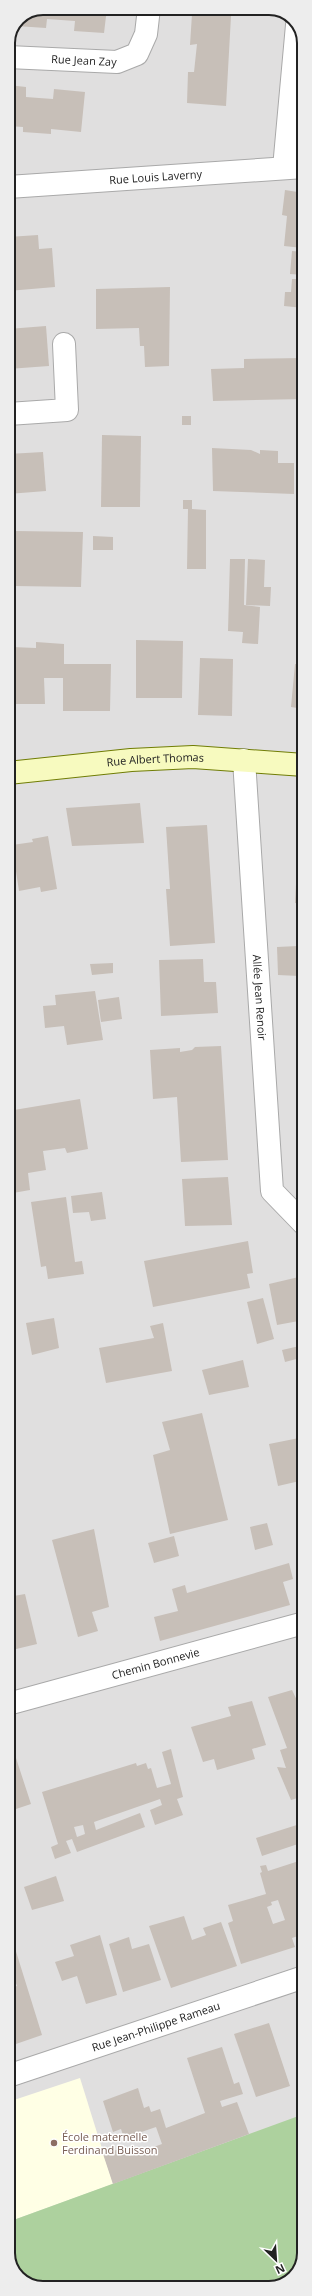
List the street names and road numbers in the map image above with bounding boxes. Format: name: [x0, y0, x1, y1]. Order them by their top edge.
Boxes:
street label: Rue Jean Zay: [51, 51, 117, 69]
street label: Rue Louis Laverny: [109, 166, 203, 187]
street label: Rue Albert Thomas: [106, 749, 205, 770]
street label: Allée Jean Renoir: [250, 954, 270, 1042]
street label: Chemin Bonnevie: [110, 1644, 201, 1682]
street label: Rue Jean-Philippe Rameau: [90, 1998, 222, 2055]

